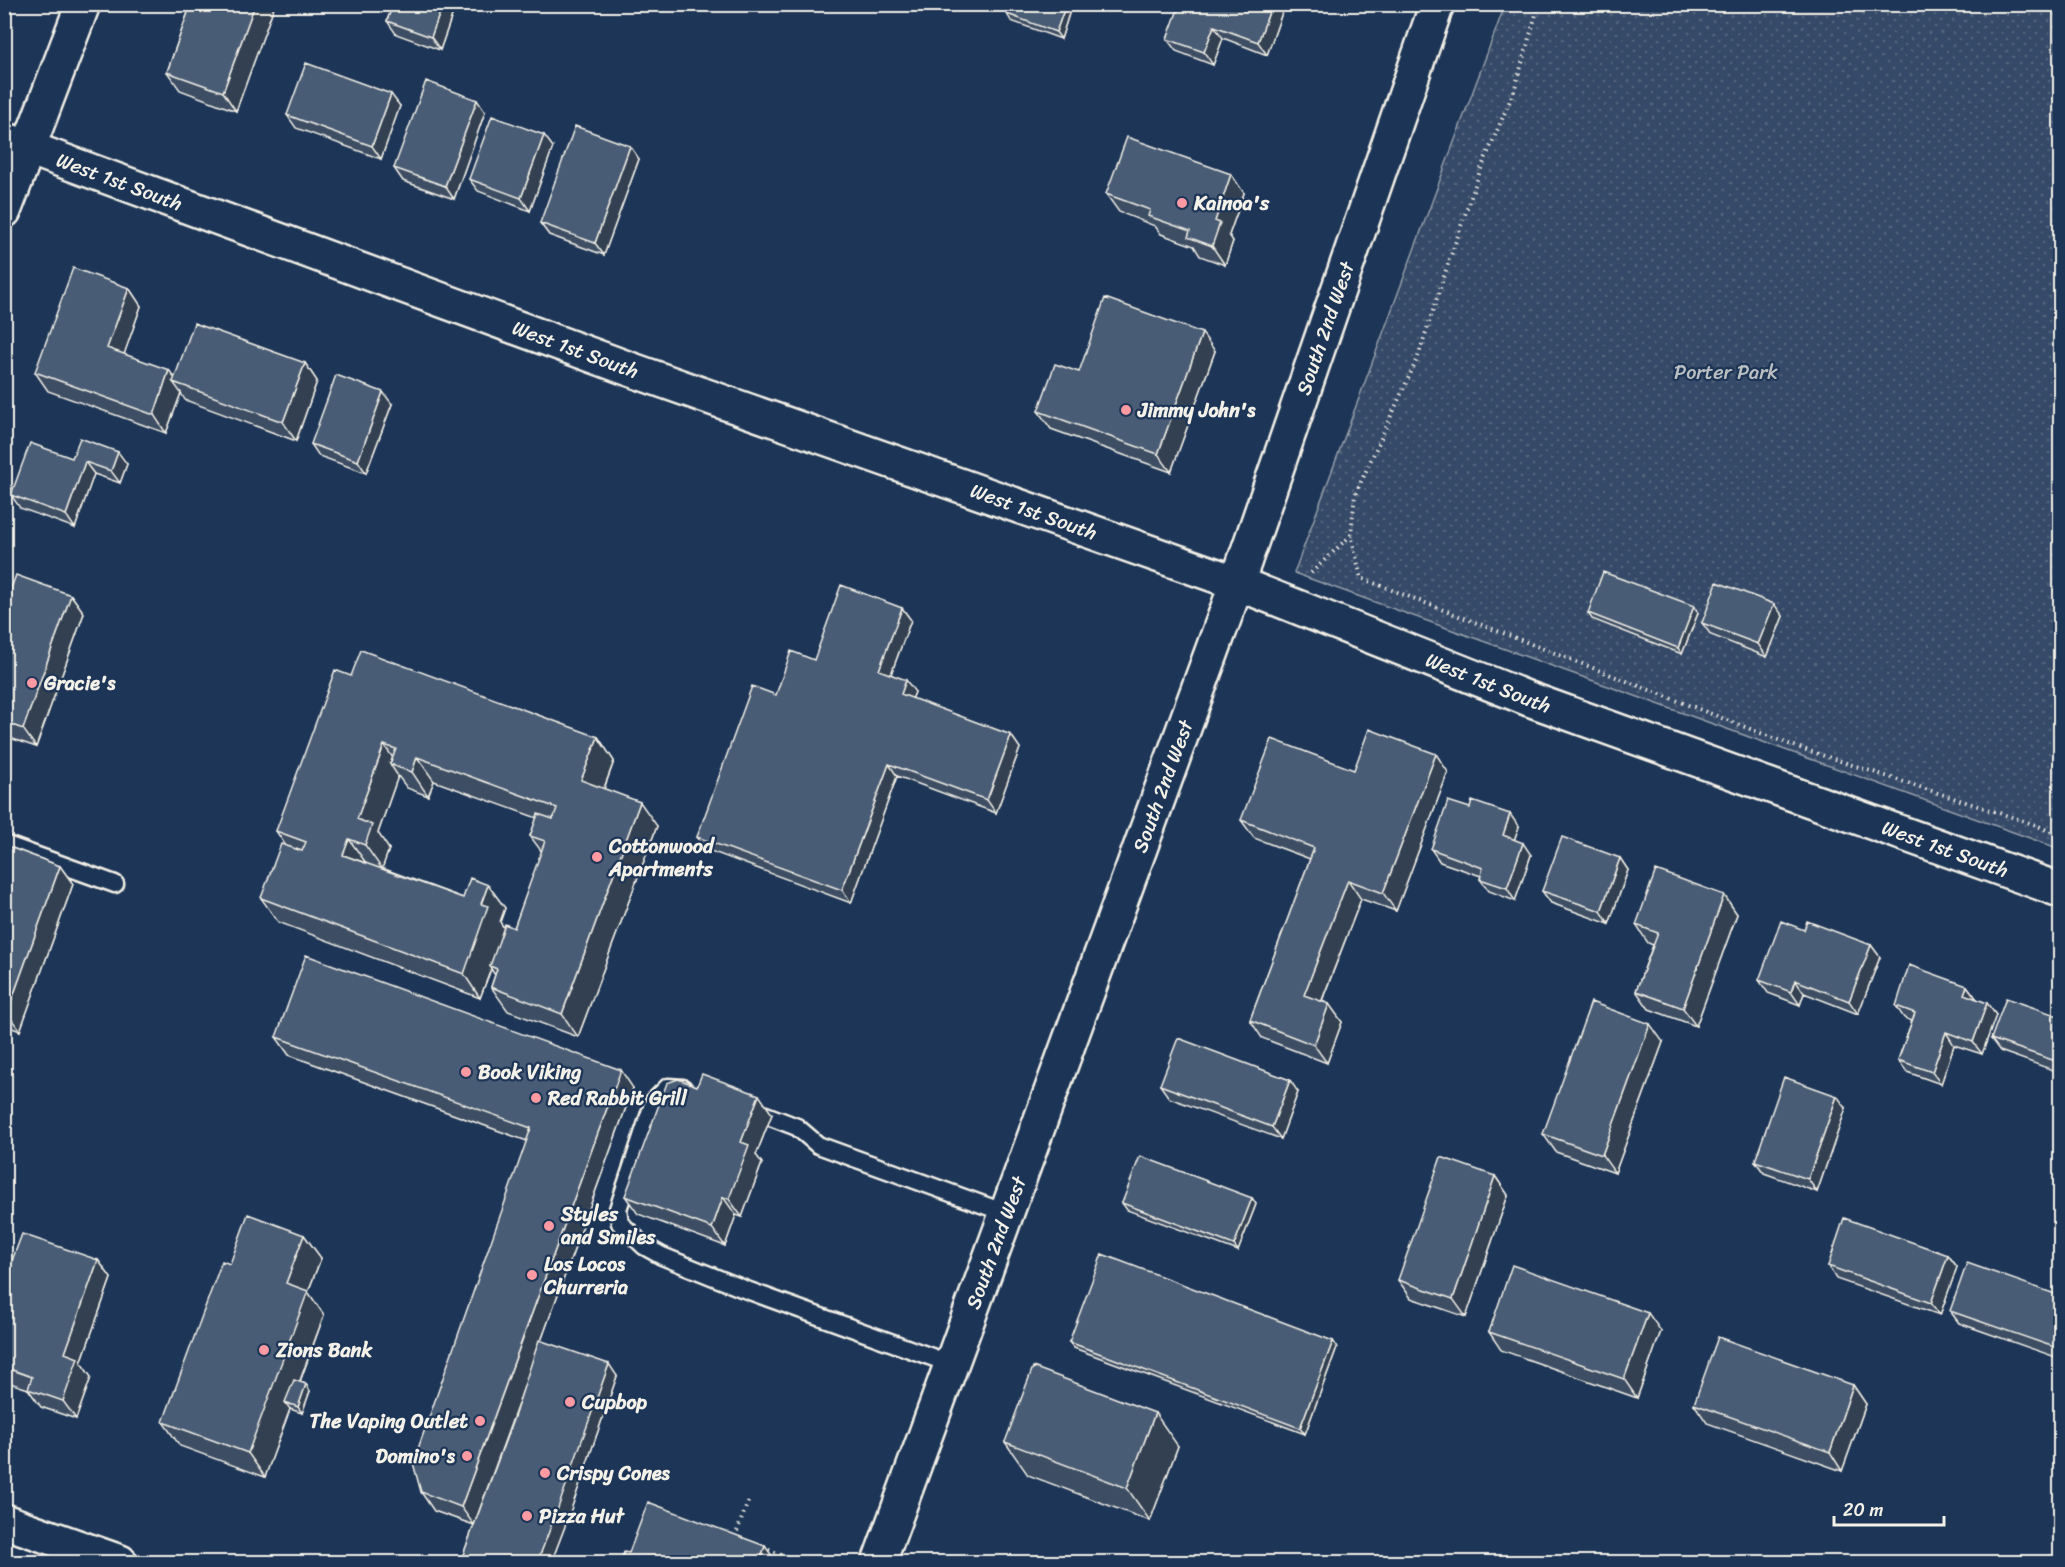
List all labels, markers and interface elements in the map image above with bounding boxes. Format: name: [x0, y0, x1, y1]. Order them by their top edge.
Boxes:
street label: West 1st South: [51, 142, 188, 221]
place label: Kainoa's: [1193, 186, 1270, 221]
marker: Kainoa's: [1175, 196, 1189, 210]
street label: South 2nd West: [1286, 256, 1365, 400]
street label: West 1st South: [507, 310, 644, 388]
park label: Porter Park: [1674, 355, 1778, 390]
place label: Jimmy John's: [1137, 393, 1256, 428]
marker: Jimmy John's: [1119, 403, 1133, 417]
street label: West 1st South: [966, 473, 1102, 550]
street label: West 1st South: [1420, 642, 1556, 723]
place label: Gracie's: [43, 666, 116, 701]
marker: Gracie's: [25, 676, 39, 690]
street label: South 2nd West: [1122, 714, 1203, 858]
street label: West 1st South: [1877, 810, 2013, 888]
place label: Cottonwood Apartments: [608, 829, 716, 887]
marker: Cottonwood Apartments: [590, 850, 604, 864]
place label: Book Viking: [478, 1055, 581, 1090]
marker: Book Viking: [459, 1065, 473, 1079]
place label: Red Rabbit Grill: [547, 1081, 688, 1116]
marker: Red Rabbit Grill: [529, 1091, 543, 1105]
street label: South 2nd West: [955, 1170, 1036, 1314]
place label: Styles and Smiles: [560, 1197, 656, 1255]
marker: Styles and Smiles: [542, 1219, 556, 1233]
place label: Los Locos Churreria: [543, 1247, 628, 1305]
marker: Los Locos Churreria: [525, 1268, 539, 1282]
place label: Zions Bank: [275, 1333, 373, 1368]
marker: Zions Bank: [257, 1343, 271, 1357]
place label: Cupbop: [581, 1385, 648, 1420]
marker: Cupbop: [563, 1395, 577, 1409]
place label: The Vaping Outlet: [310, 1404, 468, 1439]
marker: The Vaping Outlet: [473, 1414, 487, 1428]
place label: Domino's: [376, 1439, 456, 1474]
marker: Domino's: [460, 1449, 474, 1463]
place label: Crispy Cones: [556, 1456, 671, 1491]
marker: Crispy Cones: [538, 1466, 552, 1480]
scale bar: [1834, 1489, 1944, 1527]
text: 20 m: [1843, 1494, 1883, 1526]
place label: Pizza Hut: [539, 1499, 626, 1534]
marker: Pizza Hut: [520, 1509, 534, 1523]

